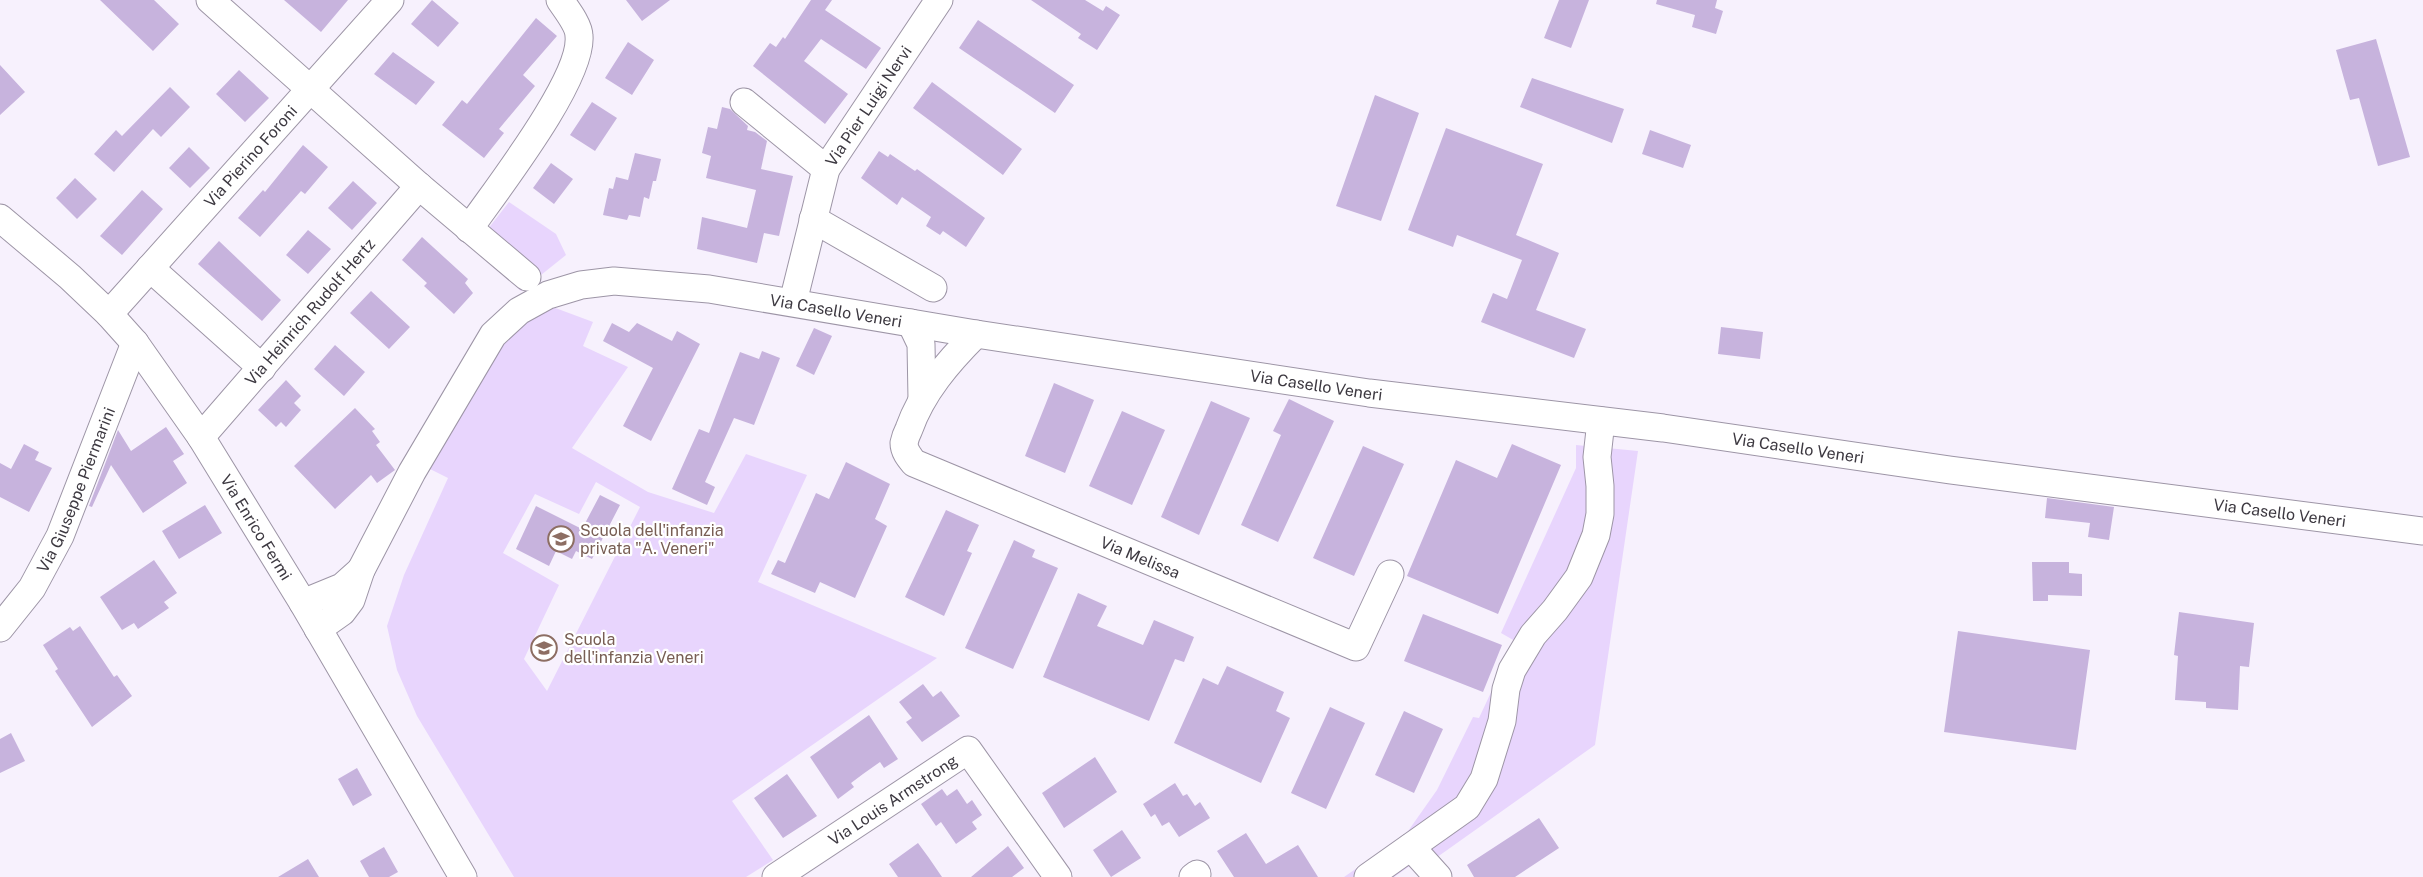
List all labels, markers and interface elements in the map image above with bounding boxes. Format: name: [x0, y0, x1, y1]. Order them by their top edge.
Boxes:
street label: Via Pier Luigi Nervi: [822, 42, 916, 170]
street label: Via Pierino Foroni: [200, 102, 301, 211]
street label: Via Heinrich Rudolf Hertz: [241, 234, 379, 389]
street label: Via Casello Veneri: [768, 290, 903, 331]
street label: Via Casello Veneri: [1249, 366, 1383, 405]
street label: Via Giuseppe Piermarini: [33, 405, 119, 576]
street label: Via Casello Veneri: [1731, 429, 1865, 467]
street label: Via Enrico Fermi: [216, 471, 296, 584]
street label: Via Casello Veneri: [2212, 495, 2347, 531]
place label: Scuola dell'infanzia privata "A. Veneri": [580, 521, 724, 558]
school or university icon: Scuola dell'infanzia privata "A. Veneri": [546, 524, 576, 554]
street label: Via Melissa: [1097, 533, 1183, 583]
place label: Scuola dell'infanzia Veneri: [564, 630, 704, 667]
school or university icon: Scuola dell'infanzia Veneri: [529, 633, 559, 663]
street label: Via Louis Armstrong: [825, 751, 961, 850]

